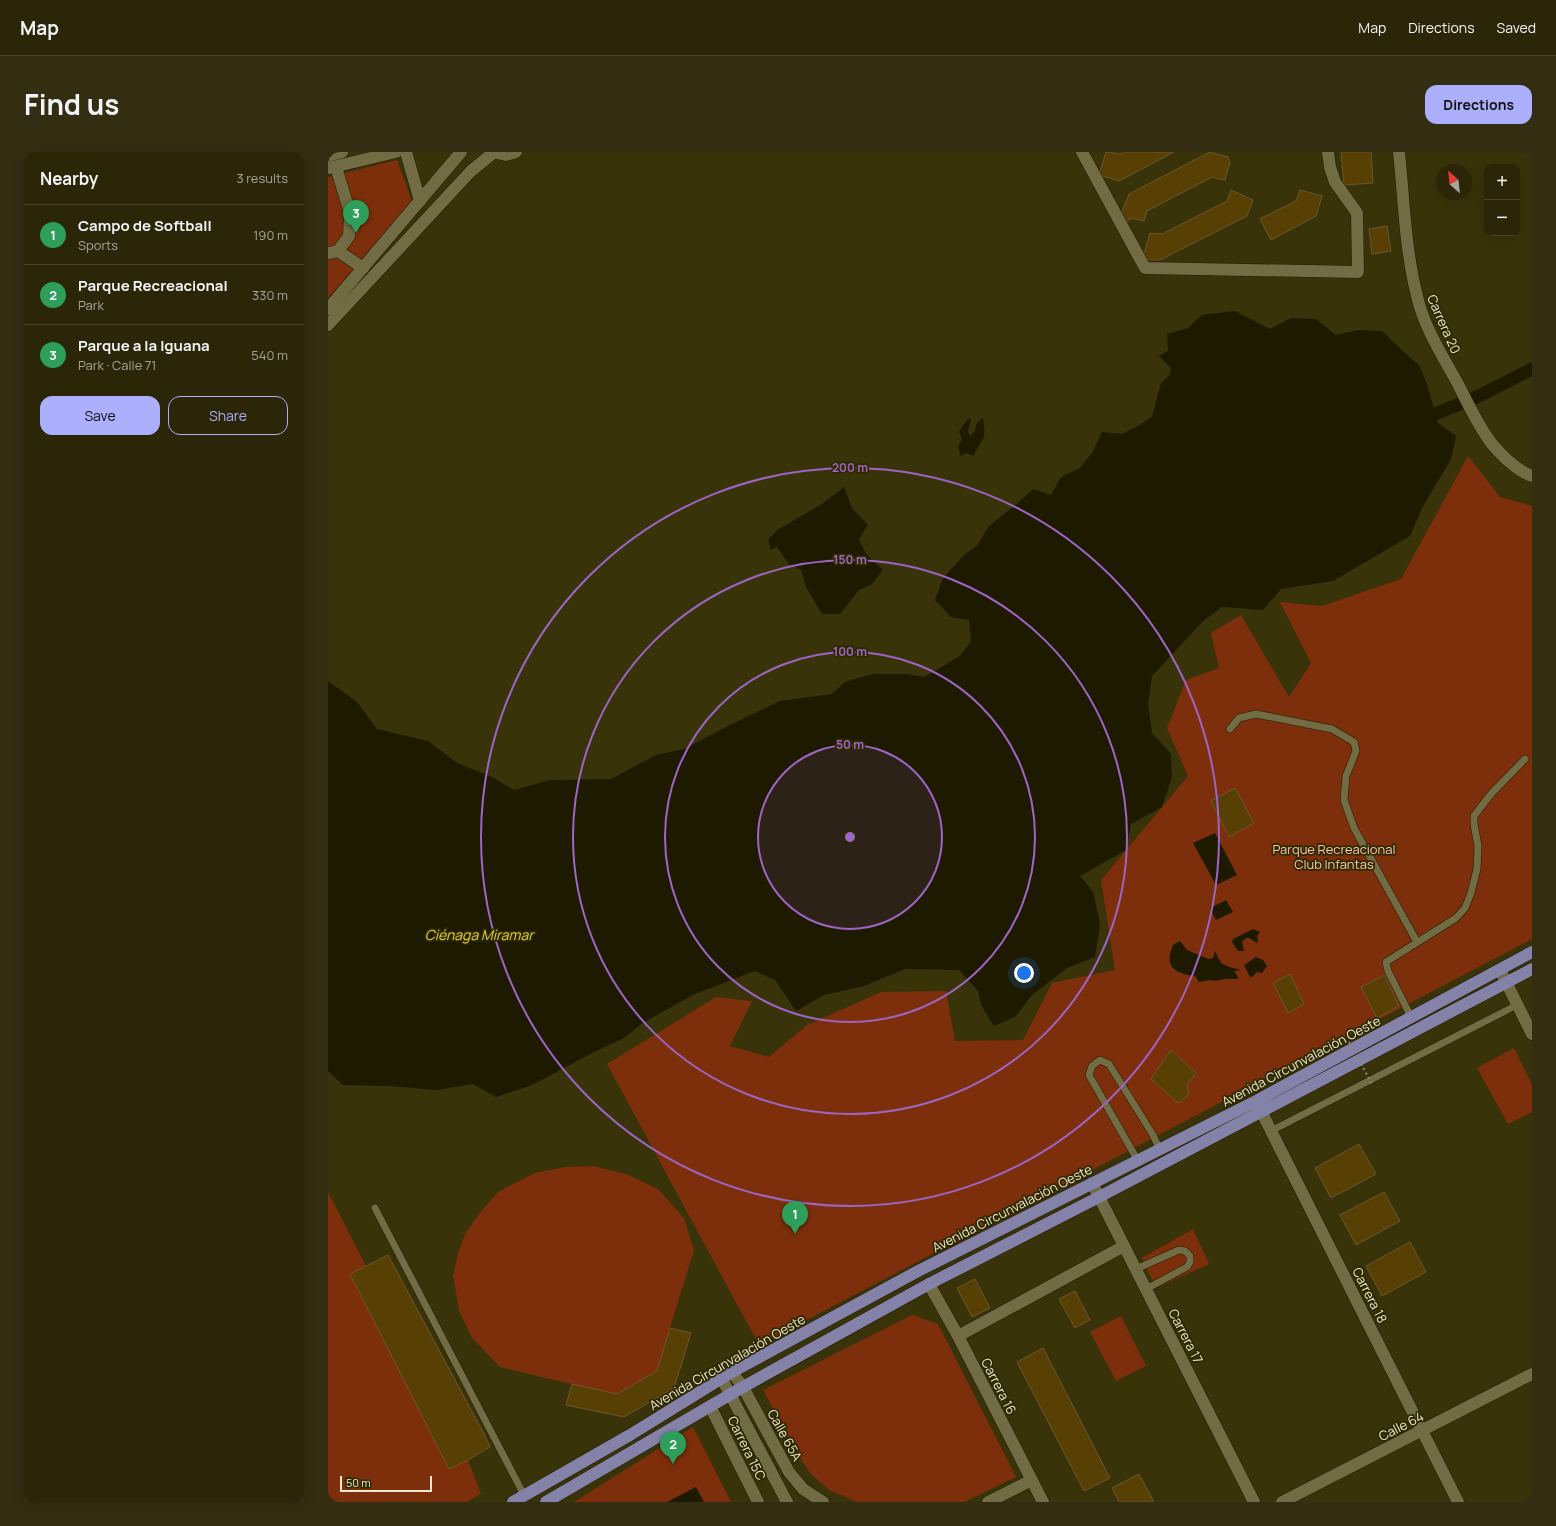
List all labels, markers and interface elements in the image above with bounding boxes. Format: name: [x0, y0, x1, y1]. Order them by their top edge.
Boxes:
text: Map: [20, 15, 59, 41]
text: Map: [1358, 18, 1386, 37]
text: Directions: [1408, 18, 1475, 37]
text: Saved: [1497, 18, 1536, 37]
text: Find us: [24, 85, 119, 123]
button: Directions: [1425, 85, 1532, 124]
north arrow: [1436, 164, 1472, 200]
map controls: [1484, 164, 1520, 236]
button: +: [1484, 164, 1520, 200]
text: Nearby: [40, 167, 98, 190]
text: 3 results: [236, 169, 288, 187]
pin: 3: [343, 200, 369, 233]
button: −: [1484, 200, 1520, 236]
text: Campo de Softball: [78, 215, 212, 236]
text: 1: [50, 226, 56, 244]
text: 190 m: [253, 226, 288, 244]
text: Sports: [78, 236, 118, 254]
text: Parque Recreacional: [78, 275, 228, 296]
text: 2: [49, 286, 57, 304]
text: 330 m: [252, 286, 288, 304]
street label: Carrera 20: [1423, 292, 1465, 356]
text: Park: [78, 296, 104, 314]
text: Parque a la Iguana: [78, 335, 210, 356]
text: 3: [49, 346, 57, 364]
text: 540 m: [251, 346, 288, 364]
text: Park · Calle 71: [78, 356, 156, 374]
button: Save: [40, 396, 160, 435]
button: Share: [168, 396, 288, 435]
text: 200 m: [832, 459, 868, 476]
text: 150 m: [833, 551, 867, 568]
text: 100 m: [833, 643, 867, 660]
text: 50 m: [836, 736, 864, 753]
centre of rings: [843, 830, 857, 844]
park label: Parque Recreacional Club Infantas: [1272, 840, 1396, 873]
water label: Ciénaga Miramar: [425, 925, 535, 944]
your location: [1014, 963, 1034, 983]
street label: Avenida Circunvalación Oeste: [1218, 1011, 1384, 1111]
street label: Avenida Circunvalación Oeste: [929, 1160, 1095, 1256]
pin: 1: [782, 1201, 808, 1234]
street label: Carrera 18: [1348, 1264, 1392, 1326]
street label: Carrera 17: [1165, 1306, 1207, 1366]
street label: Avenida Circunvalación Oeste: [646, 1310, 809, 1414]
street label: Carrera 16: [977, 1355, 1021, 1417]
street label: Calle 65A: [763, 1406, 807, 1464]
street label: Calle 64: [1375, 1407, 1427, 1445]
street label: Carrera 15C: [724, 1413, 770, 1483]
pin: 2: [660, 1431, 686, 1464]
scale bar: [340, 1474, 432, 1493]
text: 50 m: [346, 1475, 371, 1490]

